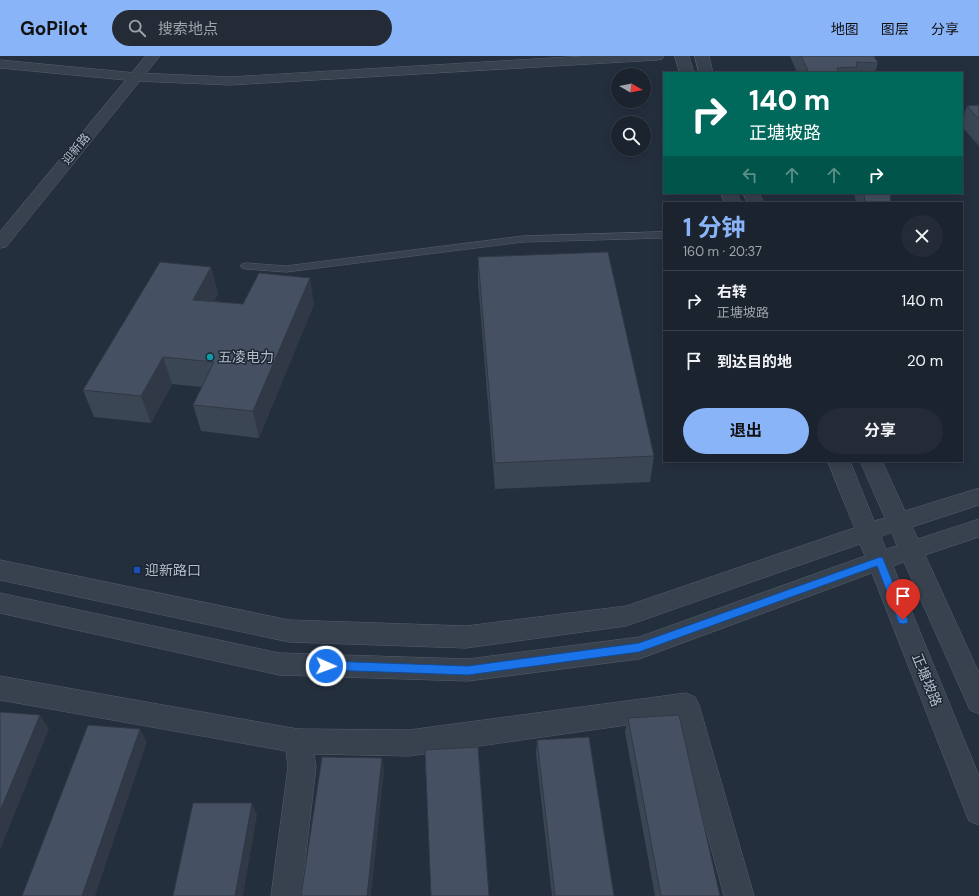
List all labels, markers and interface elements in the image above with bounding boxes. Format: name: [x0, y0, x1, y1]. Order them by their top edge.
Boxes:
search box: [112, 10, 392, 46]
text: GoPilot: [20, 16, 88, 41]
icon: search: [126, 17, 148, 39]
text: 搜索地点: [158, 19, 218, 39]
text: 地图: [831, 20, 859, 38]
text: 图层: [881, 20, 909, 38]
text: 分享: [931, 20, 959, 38]
north arrow: [611, 68, 651, 108]
map controls: [611, 68, 651, 156]
text: 140 m: [749, 82, 830, 119]
icon: right: [683, 88, 735, 140]
button: search: [611, 116, 651, 156]
text: 正塘坡路: [749, 121, 821, 145]
street label: 迎新路: [58, 130, 94, 168]
icon: left: [739, 164, 761, 186]
icon: ahead: [781, 164, 803, 186]
icon: ahead: [823, 164, 845, 186]
icon: right: [865, 164, 887, 186]
text: 1 分钟: [683, 212, 745, 243]
button: close: [901, 215, 943, 257]
text: 160 m · 20:37: [683, 243, 762, 260]
text: 右转: [717, 282, 747, 302]
icon: right: [683, 290, 705, 312]
text: 140 m: [902, 291, 943, 311]
text: 正塘坡路: [717, 304, 769, 321]
place label: 五凌电力: [218, 348, 274, 366]
icon: arrive: [683, 350, 705, 372]
text: 20 m: [907, 351, 943, 371]
marker: 五凌电力: [205, 352, 215, 362]
text: 到达目的地: [717, 352, 792, 372]
button: 退出: [683, 408, 809, 454]
button: 分享: [817, 408, 943, 454]
place label: 迎新路口: [145, 561, 201, 579]
marker: 迎新路口: [132, 565, 142, 575]
pin: [886, 579, 920, 620]
icon: arrive: [892, 585, 914, 607]
position arrow: [305, 645, 347, 687]
street label: 正塘坡路: [908, 651, 946, 709]

